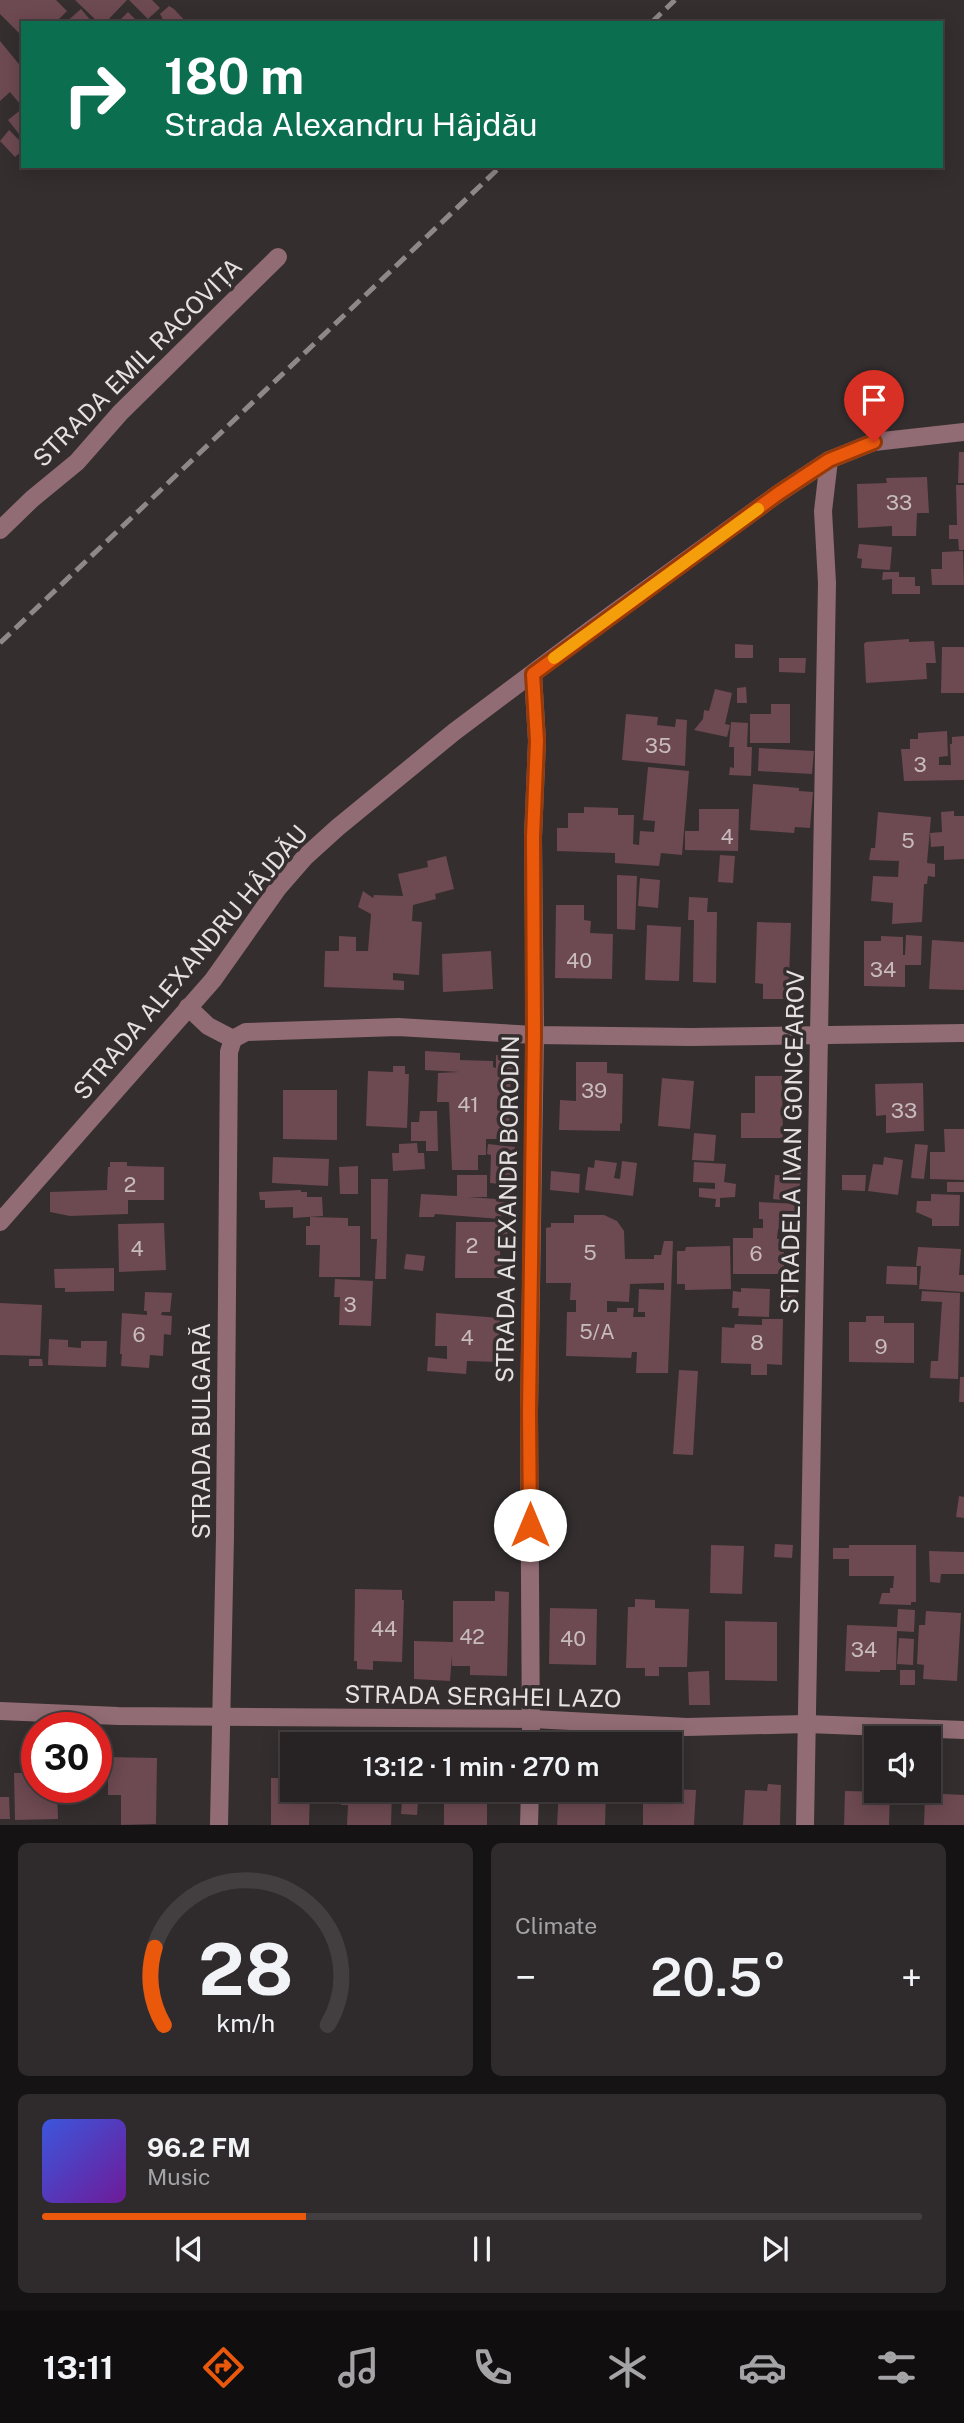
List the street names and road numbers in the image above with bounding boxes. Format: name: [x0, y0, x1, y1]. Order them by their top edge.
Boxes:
street label: STRADA EMIL RACOVIȚA: [27, 252, 247, 472]
street label: STRADA ALEXANDRU HÂJDĂU: [67, 819, 313, 1105]
street label: STRADELA IVAN GONCEAROV: [775, 970, 809, 1314]
street label: STRADA ALEXANDR BORODIN: [490, 1035, 524, 1383]
street label: STRADA BULGARĂ: [187, 1323, 215, 1539]
street label: STRADA SERGHEI LAZO: [344, 1680, 622, 1712]

